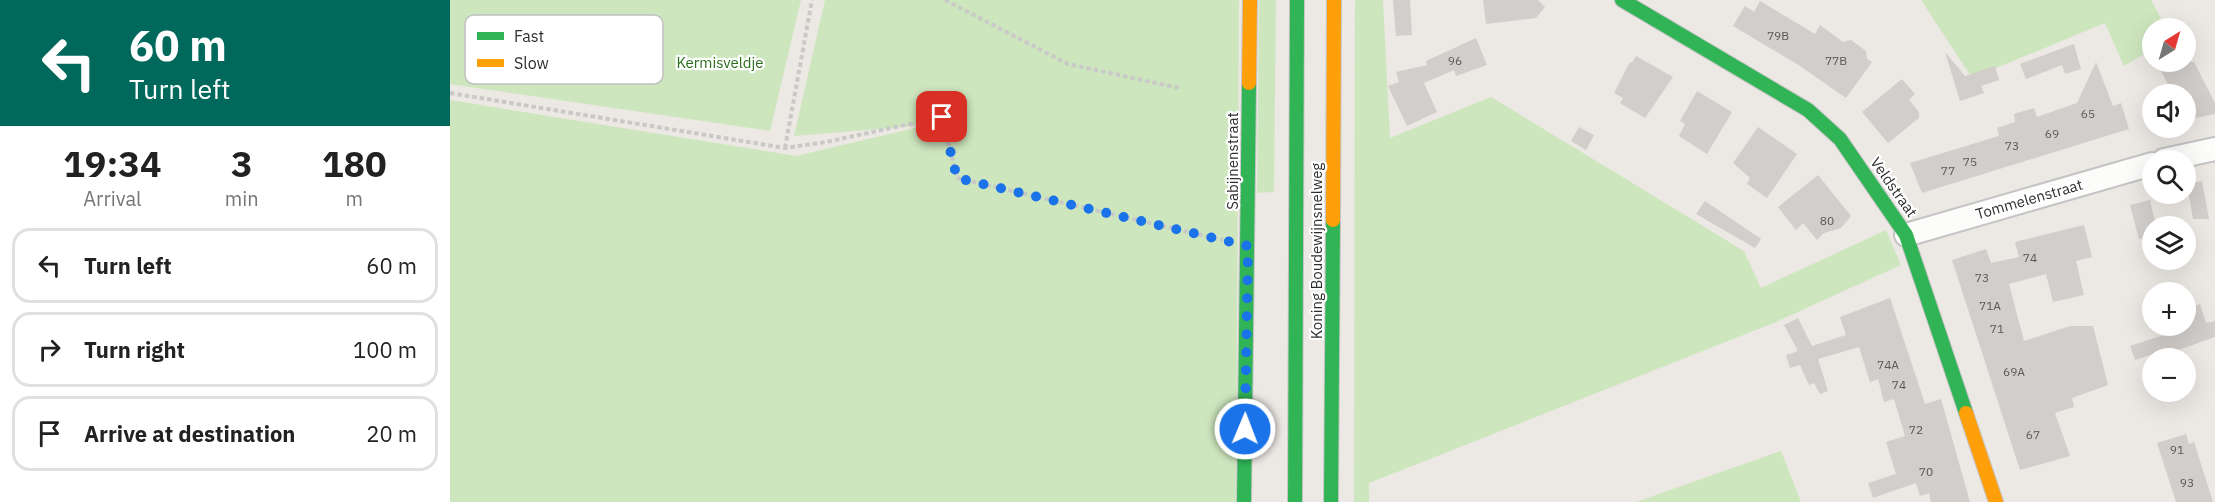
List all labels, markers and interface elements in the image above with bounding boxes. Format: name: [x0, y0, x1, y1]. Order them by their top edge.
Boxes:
legend: [465, 15, 663, 84]
text: 60 m: [129, 18, 227, 73]
north arrow: [2142, 18, 2196, 72]
map controls: [2142, 18, 2196, 402]
icon: left: [30, 24, 108, 102]
text: Fast: [514, 26, 544, 46]
house number: 79B: [1767, 28, 1789, 43]
text: Slow: [514, 53, 549, 73]
park label: Kermisveldje: [676, 53, 764, 72]
house number: 96: [1448, 53, 1462, 68]
house number: 77B: [1825, 53, 1847, 68]
text: Turn left: [129, 71, 230, 106]
button: sound: [2142, 84, 2196, 138]
pin: [916, 91, 967, 142]
icon: arrive: [925, 100, 958, 133]
house number: 65: [2081, 106, 2095, 121]
street label: Sabijnenstraat: [1223, 112, 1242, 210]
house number: 69: [2045, 126, 2059, 141]
house number: 73: [2005, 138, 2019, 153]
text: 19:34: [63, 140, 162, 187]
text: 3: [231, 140, 253, 187]
text: 180: [322, 140, 387, 187]
button: search: [2142, 150, 2196, 204]
street label: Veldstraat: [1866, 153, 1922, 221]
house number: 75: [1963, 154, 1977, 169]
street label: Koning Boudewijnsnelweg: [1307, 163, 1326, 339]
house number: 77: [1941, 163, 1955, 178]
street label: Tommelenstraat: [1973, 175, 2085, 223]
text: Arrival: [83, 185, 142, 212]
text: min: [225, 185, 259, 212]
text: m: [346, 185, 363, 212]
house number: 80: [1820, 213, 1834, 228]
button: layers: [2142, 216, 2196, 270]
icon: left: [33, 249, 66, 282]
house number: 74: [2023, 250, 2037, 265]
text: Turn left: [84, 251, 172, 280]
text: 60 m: [366, 251, 417, 280]
house number: 73: [1975, 270, 1989, 285]
button: +: [2142, 282, 2196, 336]
house number: 71A: [1979, 298, 2001, 313]
house number: 71: [1990, 321, 2004, 336]
icon: right: [33, 333, 66, 366]
text: Turn right: [84, 335, 185, 364]
text: 100 m: [353, 335, 417, 364]
button: −: [2142, 348, 2196, 402]
house number: 74A: [1877, 357, 1899, 372]
house number: 69A: [2003, 364, 2025, 379]
house number: 74: [1892, 377, 1906, 392]
position arrow: [1213, 397, 1277, 461]
icon: arrive: [33, 417, 66, 450]
text: Arrive at destination: [84, 419, 295, 448]
text: 20 m: [366, 419, 417, 448]
house number: 72: [1909, 422, 1923, 437]
house number: 67: [2026, 427, 2040, 442]
house number: 91: [2170, 442, 2184, 457]
house number: 70: [1919, 464, 1933, 479]
house number: 93: [2180, 475, 2194, 490]

